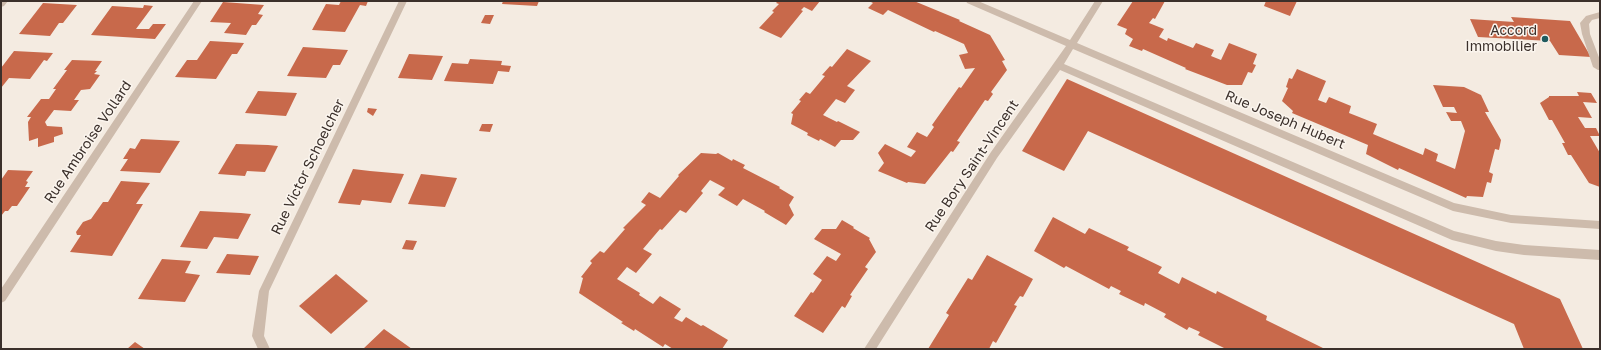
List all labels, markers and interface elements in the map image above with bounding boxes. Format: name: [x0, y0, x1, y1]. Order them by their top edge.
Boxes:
place label: Accord Immobilier: [1465, 23, 1537, 56]
marker: Accord Immobilier: [1540, 34, 1550, 44]
street label: Rue Ambroise Vollard: [41, 78, 135, 206]
street label: Rue Joseph Hubert: [1222, 87, 1348, 153]
street label: Rue Victor Schoelcher: [268, 96, 348, 238]
street label: Rue Bory Saint-Vincent: [922, 97, 1022, 235]

